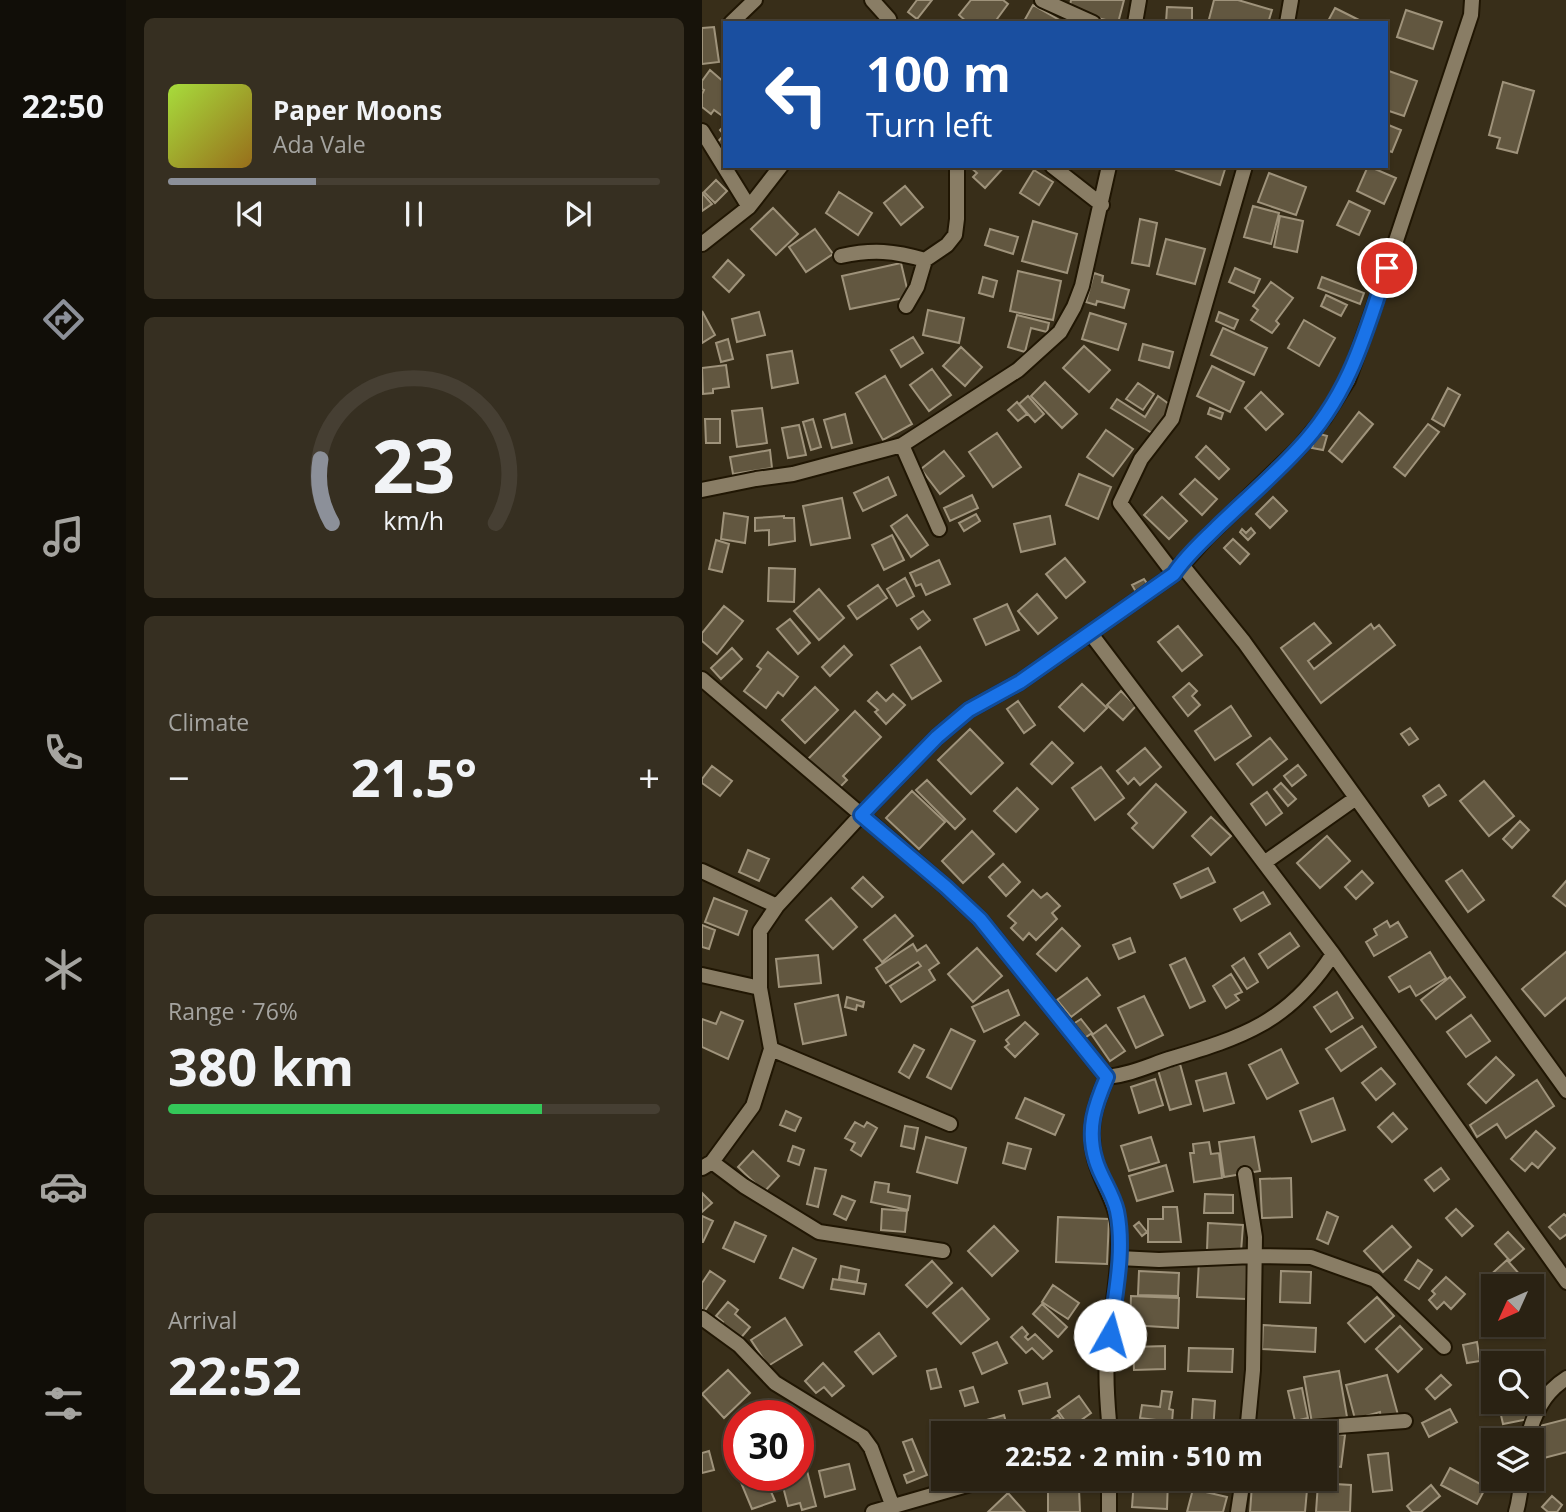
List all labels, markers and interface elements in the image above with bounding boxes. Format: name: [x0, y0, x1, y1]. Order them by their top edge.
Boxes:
text: 100 m: [866, 40, 1011, 106]
icon: left: [751, 49, 842, 140]
text: 22:50: [22, 84, 104, 127]
text: Paper Moons: [273, 92, 442, 128]
text: Turn left: [866, 103, 992, 146]
text: Ada Vale: [273, 128, 366, 160]
icon: previous: [231, 195, 269, 233]
icon: pause: [395, 195, 433, 233]
icon: next: [559, 195, 597, 233]
pin: [1357, 238, 1417, 298]
icon: arrive: [1368, 249, 1406, 287]
icon: directions: [39, 295, 88, 344]
text: 23: [372, 416, 456, 515]
text: km/h: [384, 503, 444, 537]
icon: music: [39, 512, 88, 561]
text: Climate: [168, 706, 249, 738]
icon: phone: [39, 728, 88, 777]
text: 21.5°: [351, 741, 477, 812]
text: −: [168, 751, 190, 803]
text: +: [638, 751, 660, 803]
icon: climate: [39, 945, 88, 994]
text: Range · 76%: [168, 995, 298, 1027]
text: 380 km: [168, 1030, 354, 1101]
icon: car: [39, 1162, 88, 1211]
north arrow: [1481, 1274, 1544, 1337]
map controls: [1481, 1274, 1544, 1491]
position arrow: [1073, 1298, 1147, 1372]
text: Arrival: [168, 1304, 237, 1336]
text: 22:52: [168, 1339, 302, 1410]
button: search: [1481, 1351, 1544, 1414]
icon: filters: [39, 1379, 88, 1428]
speed limit sign: 30: [723, 1400, 814, 1491]
button: layers: [1481, 1428, 1544, 1491]
text: 22:52 · 2 min · 510 m: [1005, 1438, 1263, 1474]

